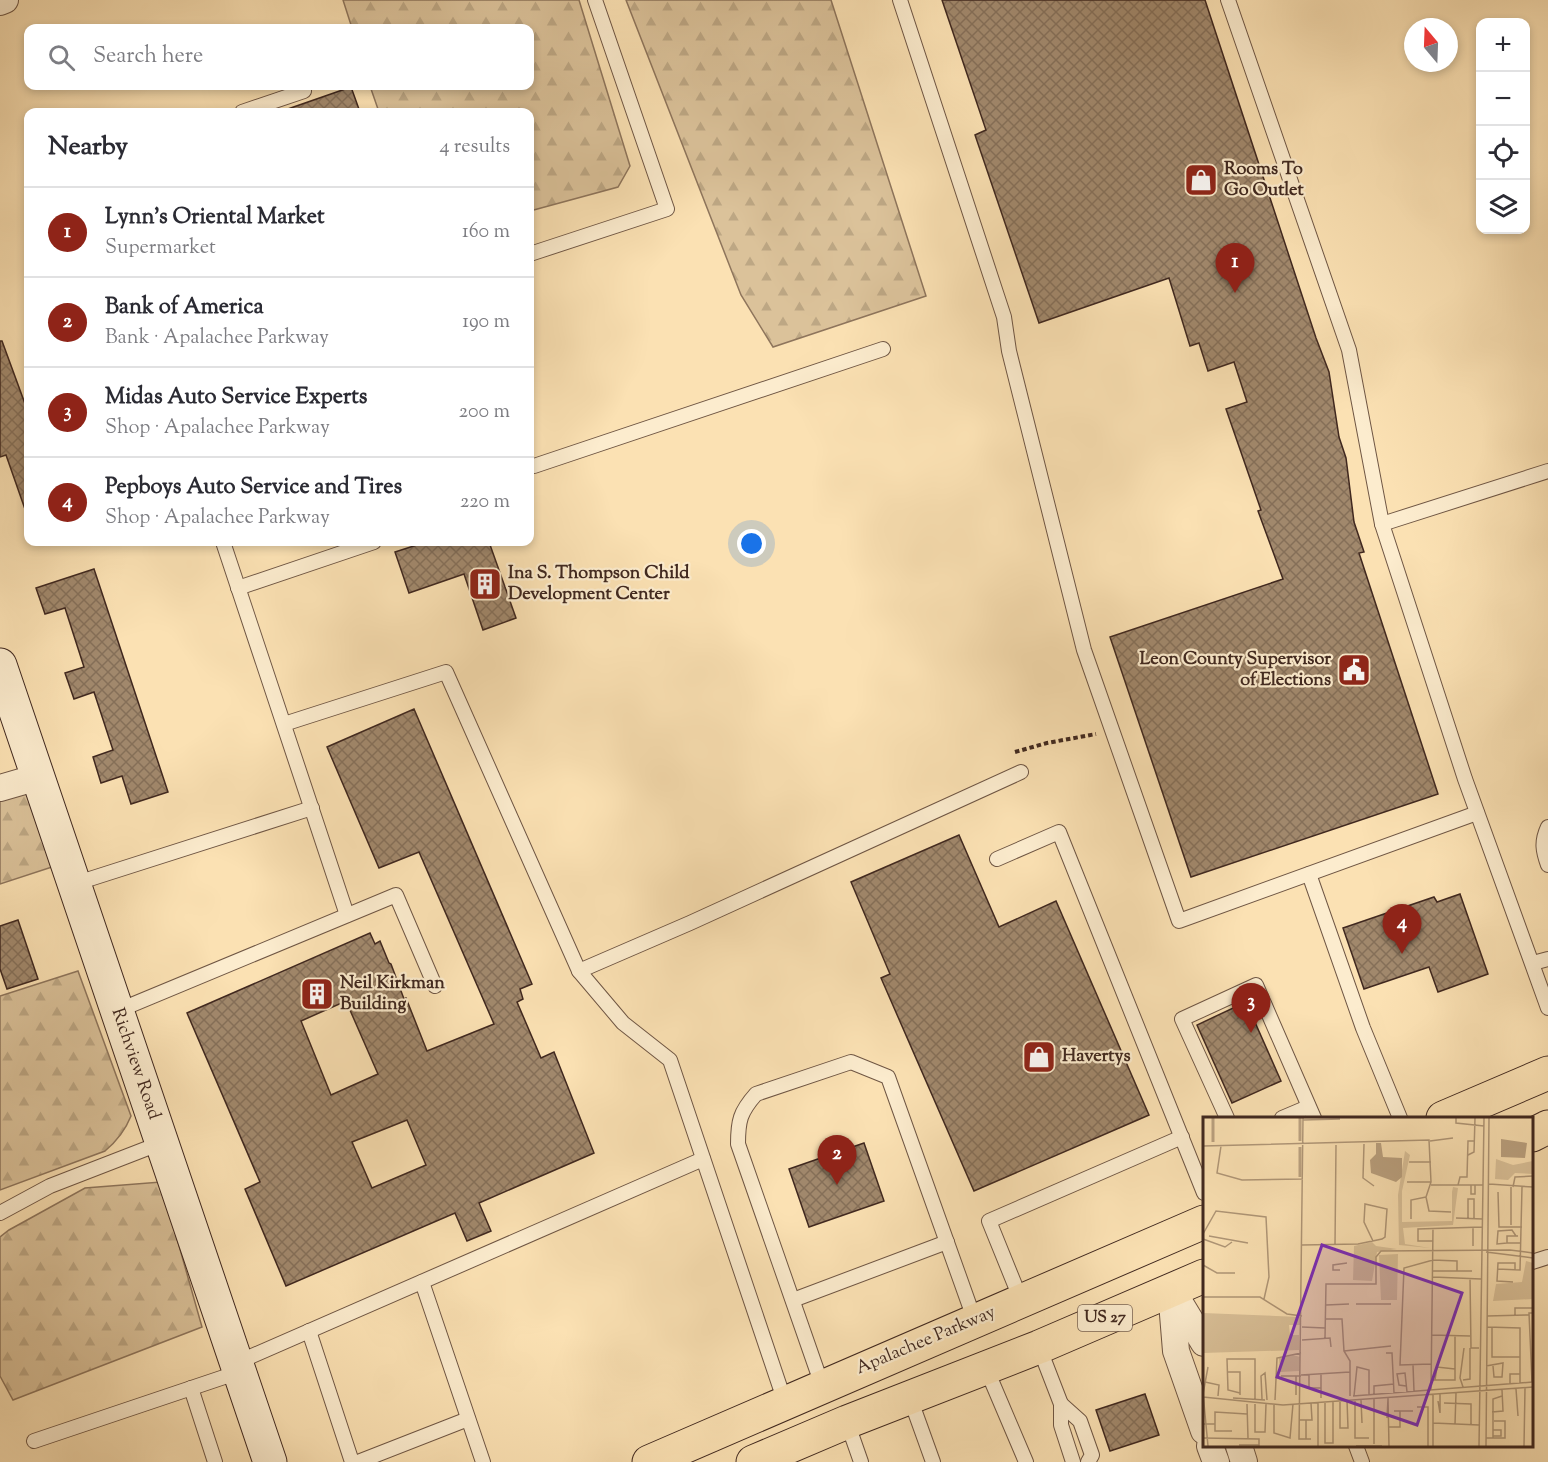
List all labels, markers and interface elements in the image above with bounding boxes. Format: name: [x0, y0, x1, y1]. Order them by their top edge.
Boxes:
north arrow: [1404, 18, 1458, 72]
map controls: [1476, 18, 1530, 234]
button: +: [1476, 18, 1530, 72]
search box: [24, 24, 534, 90]
icon: search: [45, 41, 78, 74]
text: Search here: [93, 41, 203, 73]
button: −: [1476, 72, 1530, 126]
button: locate: [1476, 126, 1530, 180]
text: Nearby: [48, 129, 128, 166]
text: 4 results: [439, 133, 510, 162]
place label: Rooms To Go Outlet: [1224, 157, 1304, 204]
shop icon: Rooms To Go Outlet: [1183, 162, 1219, 198]
button: layers: [1476, 180, 1530, 234]
text: Lynn's Oriental Market: [105, 202, 325, 234]
text: 1: [64, 218, 71, 247]
text: 160 m: [462, 218, 510, 247]
text: Supermarket: [105, 234, 216, 263]
pin: 1: [1216, 244, 1254, 293]
text: Bank of America: [105, 292, 264, 324]
text: 2: [63, 308, 72, 337]
text: 190 m: [462, 308, 510, 337]
text: Bank · Apalachee Parkway: [105, 324, 329, 353]
text: Midas Auto Service Experts: [105, 382, 367, 414]
text: 3: [63, 398, 72, 427]
text: 200 m: [459, 398, 510, 427]
text: Shop · Apalachee Parkway: [105, 414, 330, 443]
text: Pepboys Auto Service and Tires: [105, 472, 402, 504]
text: 4: [62, 488, 73, 517]
text: 220 m: [460, 488, 510, 517]
text: Shop · Apalachee Parkway: [105, 504, 330, 533]
your location: [737, 529, 766, 558]
place label: Ina S. Thompson Child Development Center: [508, 561, 690, 608]
building icon: Ina S. Thompson Child Development Center: [467, 566, 503, 602]
place label: Leon County Supervisor of Elections: [1139, 647, 1331, 694]
public building icon: Leon County Supervisor of Elections: [1336, 652, 1372, 688]
pin: 4: [1382, 904, 1422, 954]
place label: Neil Kirkman Building: [340, 971, 445, 1018]
building icon: Neil Kirkman Building: [299, 976, 335, 1012]
pin: 3: [1232, 984, 1270, 1033]
street label: Richview Road: [104, 1005, 166, 1123]
shop icon: Havertys: [1021, 1039, 1057, 1075]
place label: Havertys: [1062, 1044, 1131, 1070]
inset map: [1203, 1117, 1533, 1447]
pin: 2: [818, 1136, 856, 1185]
street label: Apalachee Parkway: [852, 1300, 1000, 1382]
road number: US 27: [1078, 1305, 1132, 1331]

